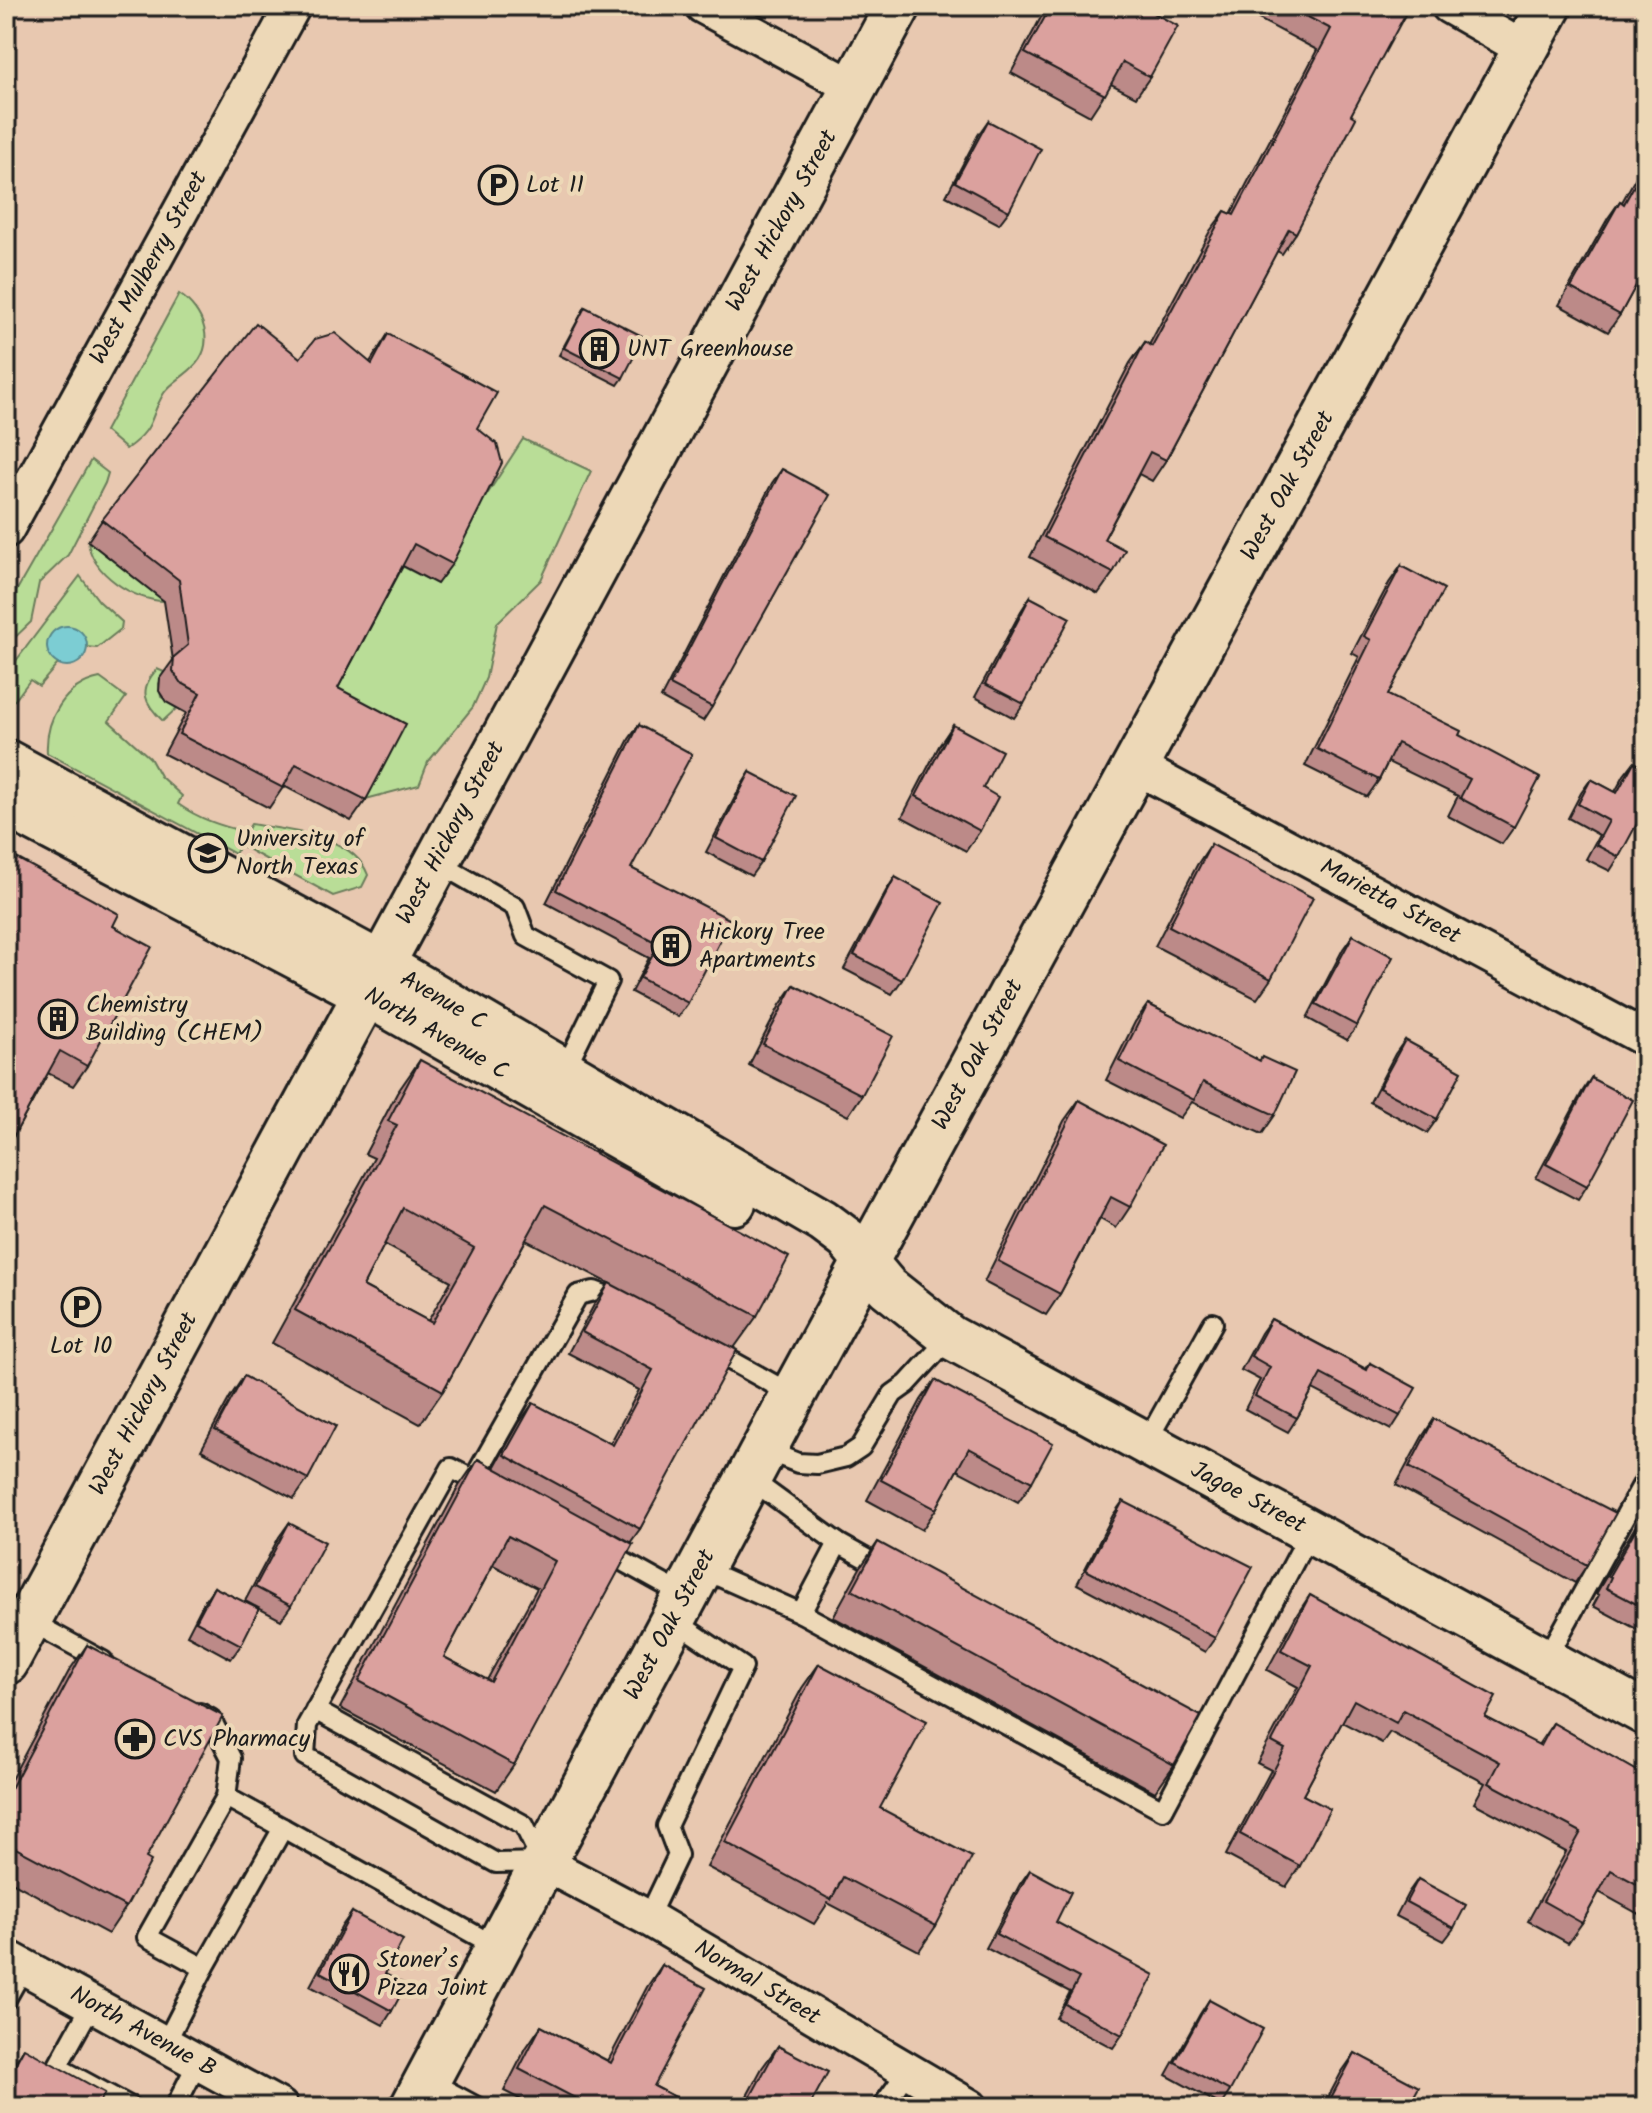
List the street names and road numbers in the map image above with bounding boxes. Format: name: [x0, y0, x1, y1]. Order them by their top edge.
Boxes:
street label: West Hickory Street: [716, 122, 849, 319]
street label: West Mulberry Street: [80, 163, 219, 372]
street label: West Oak Street: [1231, 403, 1346, 568]
street label: West Hickory Street: [386, 734, 516, 932]
street label: Marietta Street: [1312, 848, 1468, 956]
street label: Avenue C: [392, 960, 494, 1042]
street label: West Oak Street: [922, 972, 1035, 1138]
street label: North Avenue C: [356, 977, 516, 1091]
street label: West Hickory Street: [79, 1305, 209, 1503]
street label: Jagoe Street: [1183, 1451, 1313, 1545]
street label: West Oak Street: [614, 1542, 727, 1708]
street label: Normal Street: [686, 1930, 828, 2037]
street label: North Avenue B: [63, 1976, 223, 2088]

